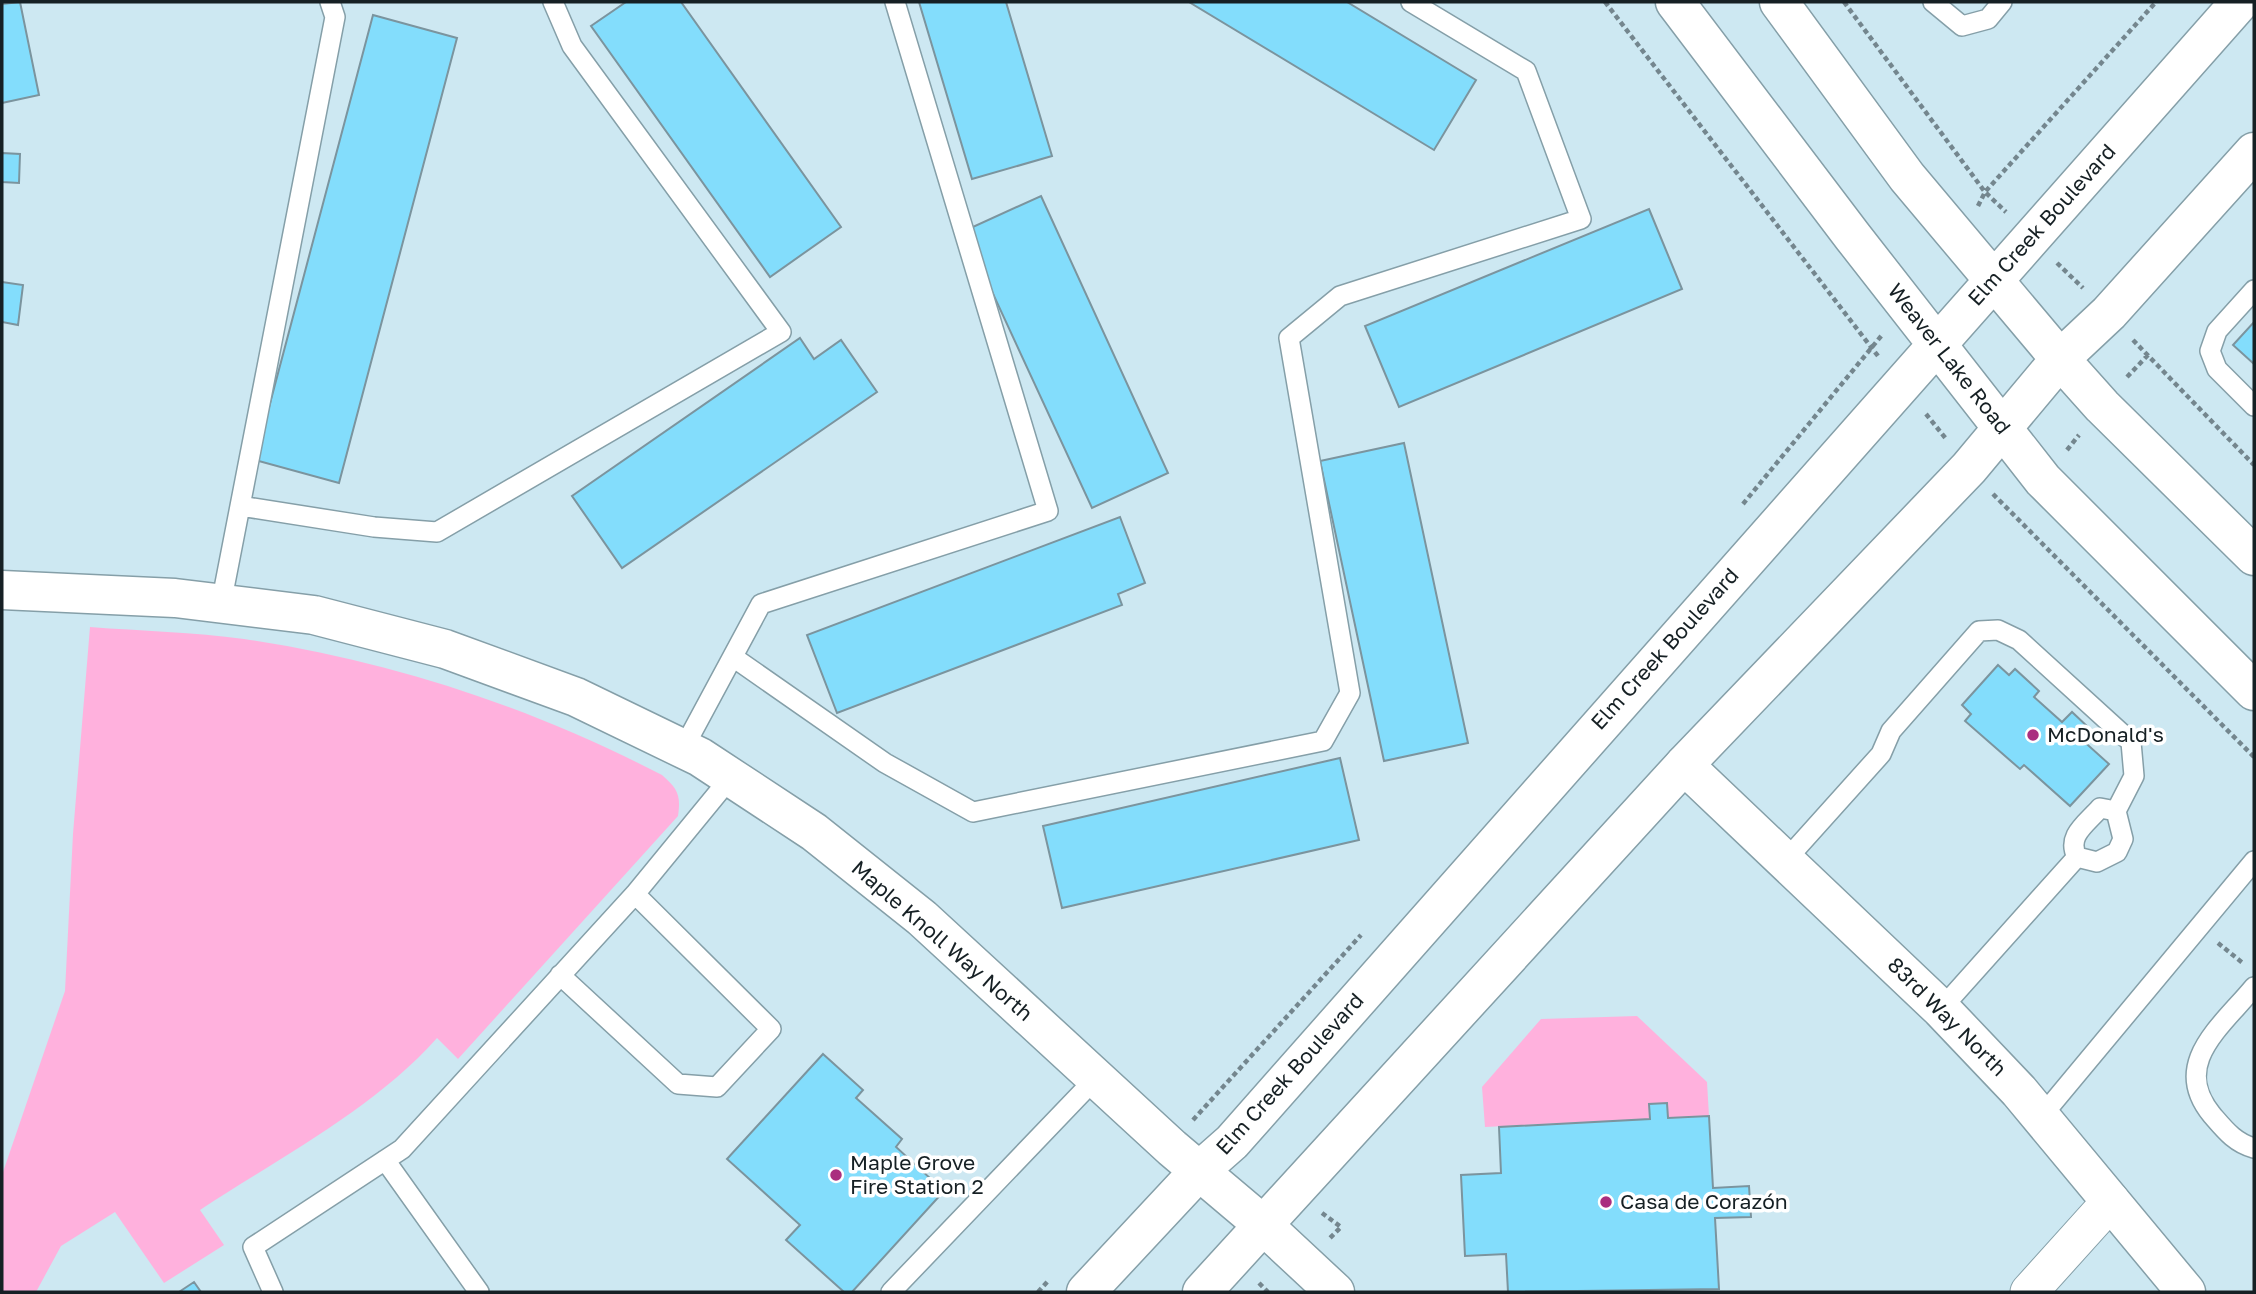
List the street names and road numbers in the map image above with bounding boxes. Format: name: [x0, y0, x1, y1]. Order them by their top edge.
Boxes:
street label: Elm Creek Boulevard: [1962, 138, 2121, 311]
street label: Weaver Lake Road: [1883, 278, 2017, 439]
street label: Elm Creek Boulevard: [1585, 562, 1744, 735]
street label: Maple Knoll Way North: [847, 854, 1039, 1026]
street label: 83rd Way North: [1883, 951, 2013, 1081]
street label: Elm Creek Boulevard: [1210, 987, 1369, 1160]

